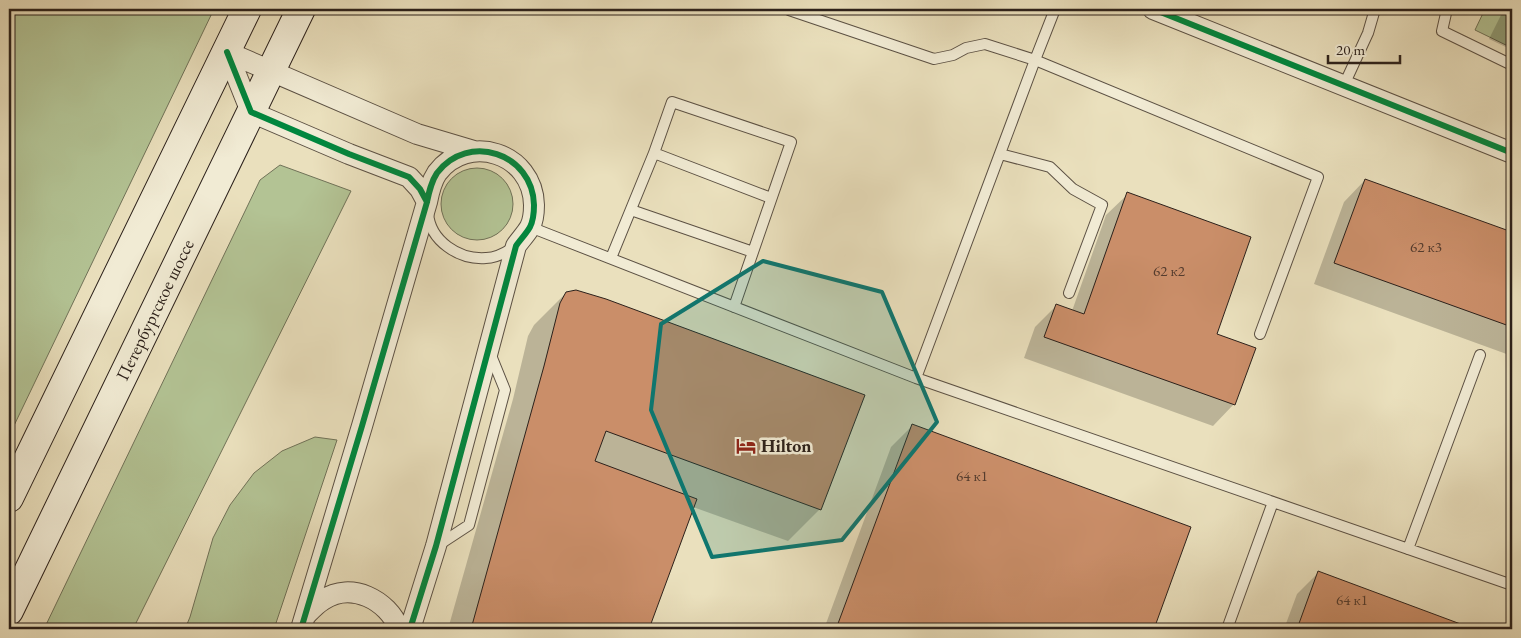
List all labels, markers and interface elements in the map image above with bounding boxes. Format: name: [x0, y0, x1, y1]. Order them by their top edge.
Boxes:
scale bar: [1328, 32, 1401, 64]
text: 20 m: [1336, 40, 1365, 59]
street label: Петербургское шоссе: [110, 235, 199, 384]
house number: 62 к3: [1410, 237, 1442, 256]
house number: 62 к2: [1153, 261, 1186, 280]
place label: Hilton: [761, 434, 812, 457]
hotel icon: Hilton: [735, 435, 757, 457]
house number: 64 к1: [956, 466, 988, 485]
house number: 64 к1: [1336, 590, 1368, 609]

